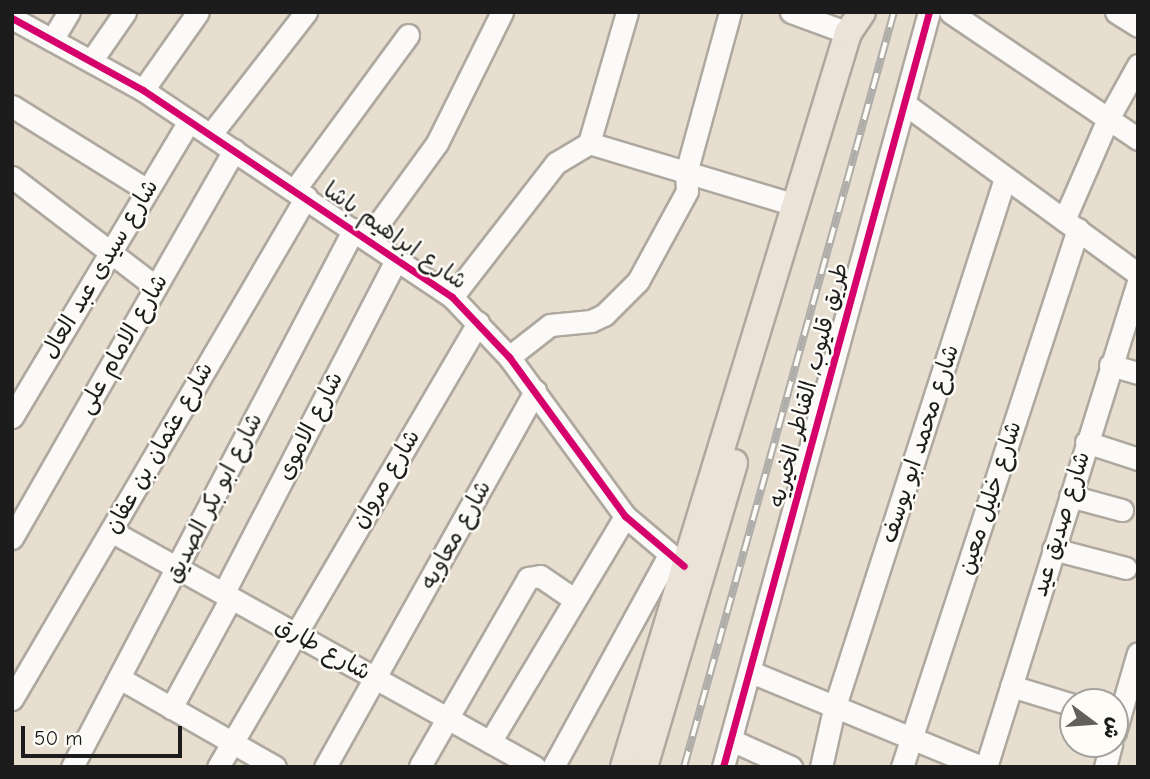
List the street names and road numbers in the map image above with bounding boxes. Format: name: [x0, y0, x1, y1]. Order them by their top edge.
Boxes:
street label: شارع سيدى عبد العال: [36, 174, 164, 364]
street label: شارع ابراهيم باشا: [318, 176, 472, 296]
street label: طريق قليوب, القناطر الخيريه: [763, 260, 855, 510]
street label: شارع الامام على: [72, 269, 174, 419]
street label: شارع محمد ابو يوسف: [875, 341, 965, 547]
street label: شارع عثمان بن عفان: [99, 357, 219, 539]
street label: شارع الاموى: [271, 367, 349, 485]
street label: شارع ابو بكر الصديق: [159, 409, 269, 587]
street label: شارع خليل معين: [952, 418, 1028, 578]
street label: شارع مروان: [346, 425, 426, 533]
street label: شارع صديق عيد: [1026, 448, 1096, 600]
street label: شارع معاويه: [415, 476, 497, 594]
street label: شارع طارق: [271, 612, 375, 686]

